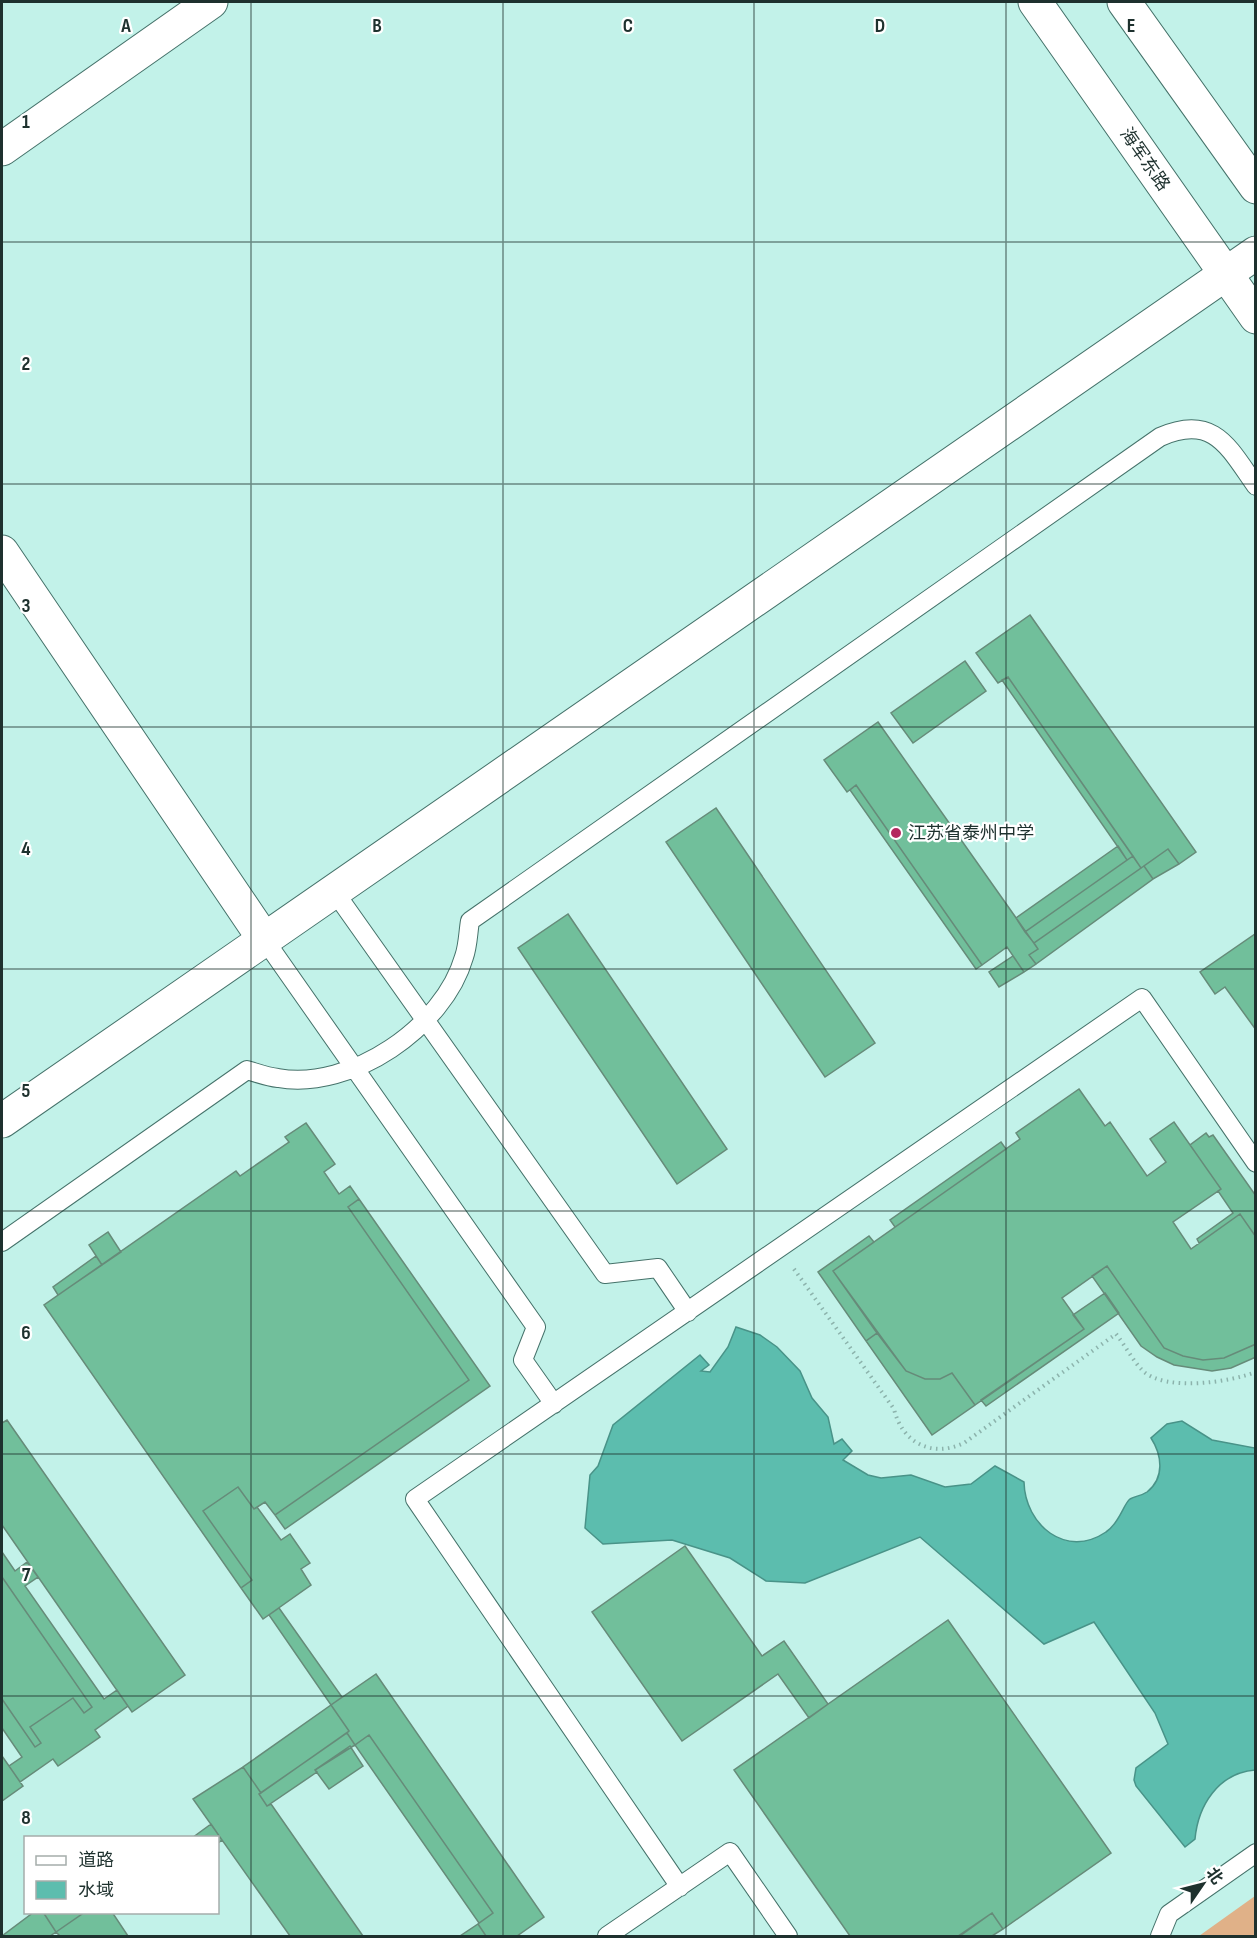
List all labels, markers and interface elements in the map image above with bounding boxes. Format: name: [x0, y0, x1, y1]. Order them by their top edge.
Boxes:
text: A: [120, 14, 131, 38]
text: B: [372, 14, 382, 38]
text: C: [623, 14, 633, 38]
text: D: [875, 14, 885, 38]
text: E: [1127, 14, 1135, 38]
text: 1: [22, 110, 30, 134]
street label: 海军东路: [1115, 124, 1174, 195]
text: 2: [22, 352, 30, 376]
text: 3: [22, 594, 31, 618]
place label: 江苏省泰州中学: [908, 823, 1034, 844]
marker: 江苏省泰州中学: [889, 826, 903, 840]
text: 4: [21, 837, 31, 861]
text: 5: [22, 1079, 31, 1103]
text: 6: [21, 1321, 31, 1345]
text: 7: [22, 1563, 31, 1587]
text: 8: [21, 1806, 31, 1830]
legend: [24, 1836, 219, 1914]
text: 道路: [78, 1850, 114, 1871]
north arrow: [1173, 1854, 1233, 1914]
text: 北: [1202, 1864, 1226, 1888]
text: 水域: [78, 1880, 114, 1901]

